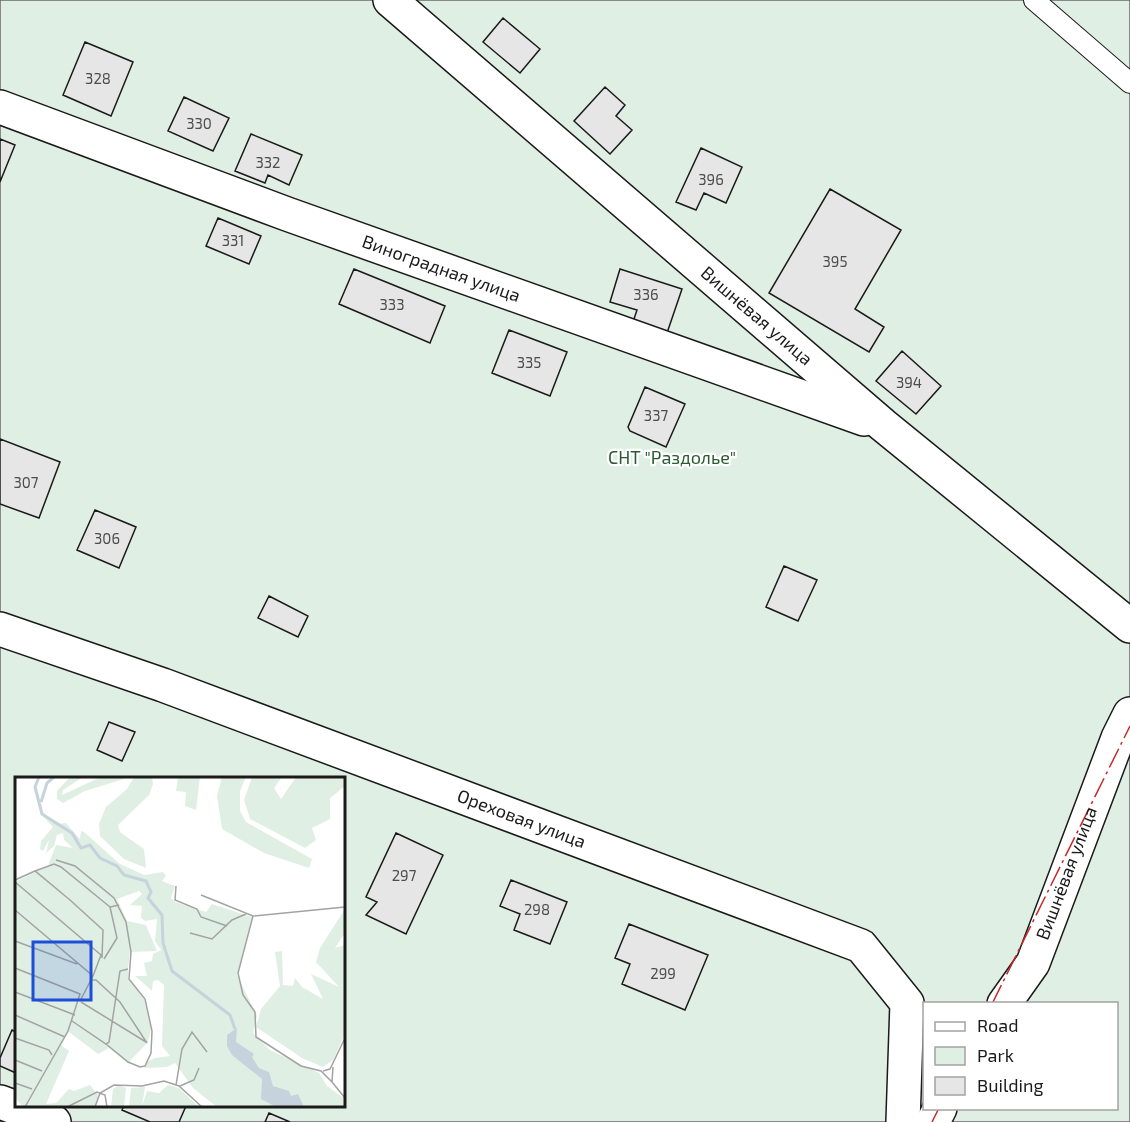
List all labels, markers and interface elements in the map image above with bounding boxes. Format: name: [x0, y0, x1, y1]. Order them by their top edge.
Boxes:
house number: 328: [85, 69, 111, 87]
house number: 330: [186, 114, 212, 132]
house number: 332: [255, 153, 281, 171]
house number: 396: [698, 170, 724, 188]
street label: Виноградная улица: [360, 230, 524, 306]
house number: 331: [222, 231, 244, 249]
house number: 395: [823, 252, 847, 270]
street label: Вишнёвая улица: [697, 261, 818, 369]
house number: 336: [633, 285, 659, 303]
house number: 333: [379, 295, 405, 313]
house number: 335: [517, 353, 541, 371]
house number: 394: [896, 373, 922, 391]
house number: 337: [644, 406, 668, 424]
park label: СНТ "Раздолье": [608, 446, 736, 468]
house number: 307: [13, 473, 39, 491]
house number: 306: [94, 529, 120, 547]
inset map: [15, 777, 345, 1107]
street label: Ореховая улица: [454, 784, 589, 852]
street label: Вишнёвая улица: [1031, 803, 1101, 943]
house number: 297: [392, 866, 417, 884]
house number: 298: [524, 900, 550, 918]
house number: 299: [650, 964, 676, 982]
legend: [923, 1002, 1118, 1110]
text: Road: [977, 1014, 1018, 1036]
text: Park: [977, 1044, 1014, 1066]
text: Building: [977, 1074, 1044, 1096]

